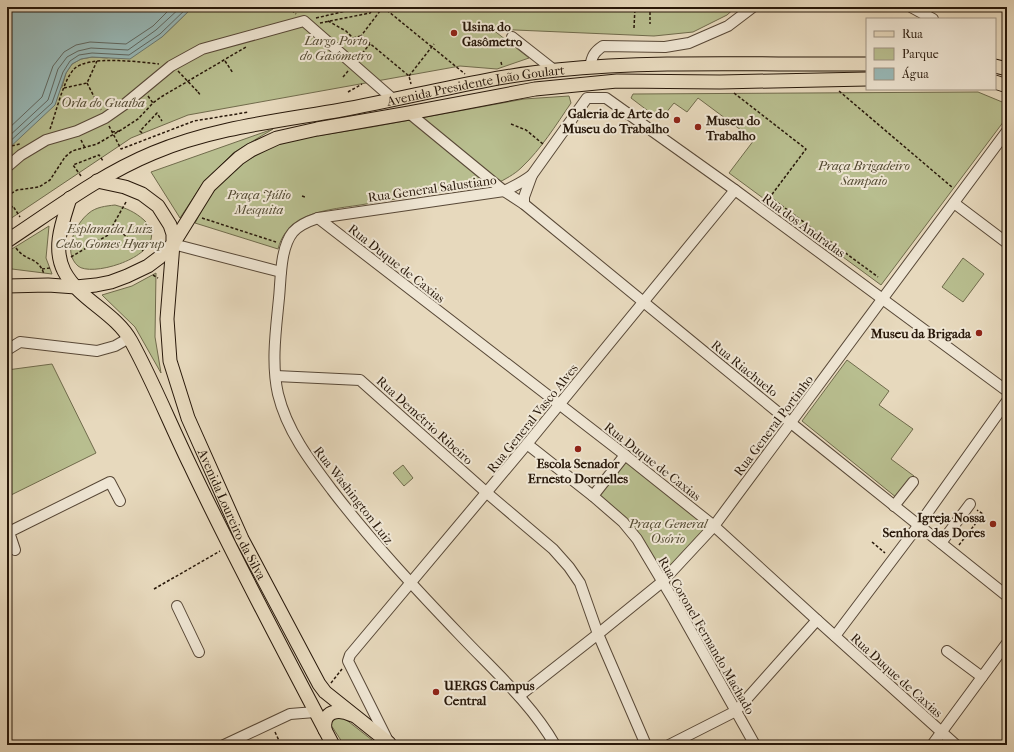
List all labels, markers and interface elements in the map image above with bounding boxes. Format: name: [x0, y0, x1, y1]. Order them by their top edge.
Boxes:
legend: [866, 18, 996, 90]
place label: Usina do Gasômetro: [461, 19, 523, 49]
text: Rua: [902, 27, 923, 41]
marker: Usina do Gasômetro: [449, 28, 459, 38]
park label: Largo Porto do Gasômetro: [300, 33, 372, 63]
text: Parque: [902, 47, 939, 61]
street label: Avenida Presidente João Goulart: [384, 62, 566, 109]
text: Água: [901, 66, 929, 81]
park label: Orla do Guaíba: [61, 95, 145, 110]
place label: Galeria de Arte do Museu do Trabalho: [561, 106, 669, 136]
place label: Museu do Trabalho: [705, 113, 761, 143]
marker: Galeria de Arte do Museu do Trabalho: [672, 115, 682, 125]
marker: Museu do Trabalho: [693, 122, 703, 132]
park label: Praça Brigadeiro Sampaio: [817, 158, 911, 188]
street label: Rua General Salustiano: [367, 172, 498, 205]
park label: Praça Júlio Mesquita: [226, 187, 291, 217]
street label: Rua dos Andradas: [759, 190, 848, 261]
park label: Esplanada Luiz Celso Gomes Hyarup: [55, 221, 165, 251]
street label: Rua Duque de Caxias: [345, 221, 448, 306]
place label: Museu da Brigada: [870, 326, 972, 342]
marker: Museu da Brigada: [974, 328, 984, 338]
street label: Rua Riachuelo: [708, 337, 781, 400]
street label: Rua General Vasco Alves: [484, 361, 581, 476]
street label: Rua General Portinho: [731, 372, 816, 479]
street label: Rua Demétrio Ribeiro: [373, 373, 476, 468]
street label: Rua Duque de Caxias: [601, 419, 704, 504]
street label: Rua Washington Luiz: [311, 443, 397, 547]
marker: Escola Senador Ernesto Dornelles: [573, 444, 583, 454]
street label: Avenida Loureiro da Silva: [194, 446, 270, 583]
place label: Escola Senador Ernesto Dornelles: [528, 456, 628, 486]
place label: Igreja Nossa Senhora das Dores: [882, 510, 986, 540]
park label: Praça General Osório: [628, 516, 709, 546]
marker: Igreja Nossa Senhora das Dores: [988, 519, 998, 529]
street label: Rua Coronel Fernando Machado: [655, 554, 758, 717]
street label: Rua Duque de Caxias: [848, 630, 946, 721]
place label: UERGS Campus Central: [443, 678, 535, 708]
marker: UERGS Campus Central: [431, 687, 441, 697]

